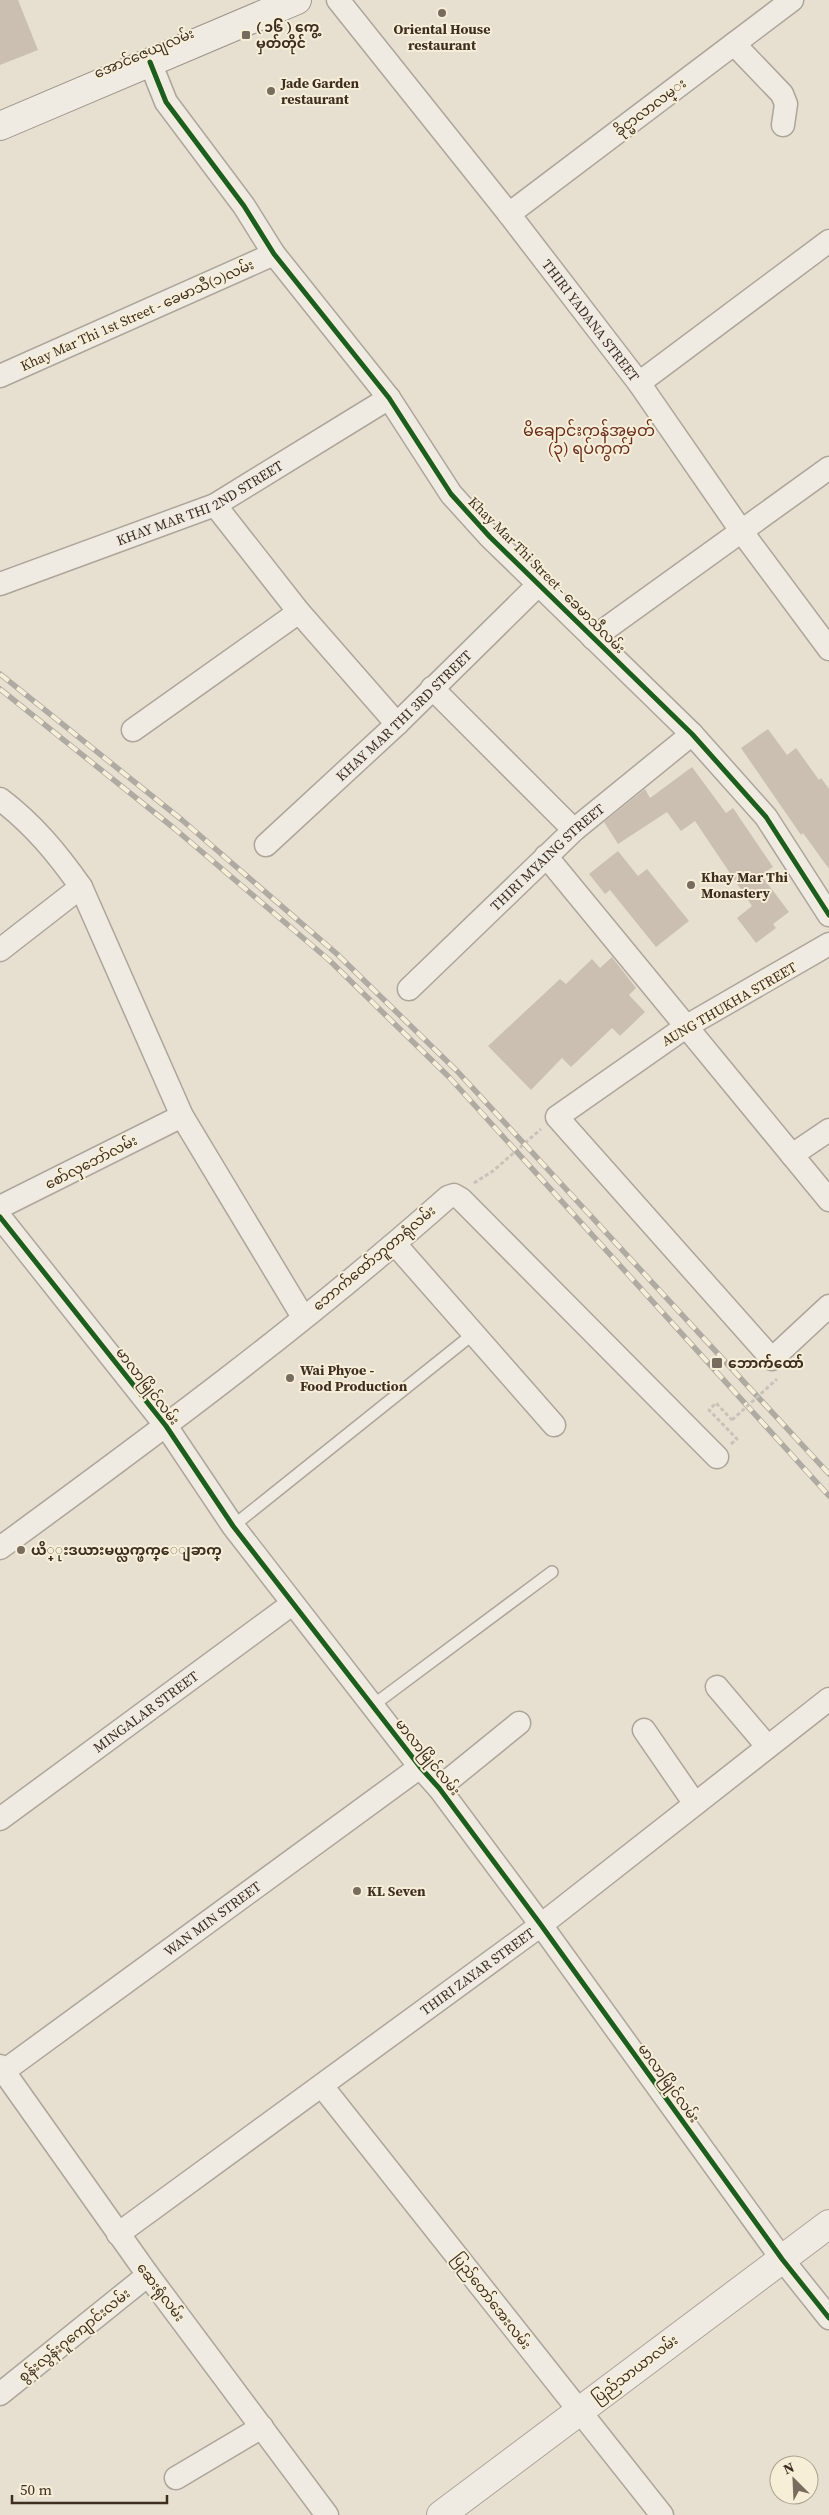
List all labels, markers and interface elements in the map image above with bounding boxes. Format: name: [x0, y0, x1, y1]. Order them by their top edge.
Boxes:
marker: Oriental House restaurant: [436, 7, 448, 19]
place label: ( ၁၆ ) ကွေ့ မှတ်တိုင်: [256, 17, 322, 55]
place label: Oriental House restaurant: [394, 19, 491, 55]
street label: အောင်ဇေယျလမ်း: [91, 23, 198, 85]
marker: ( ၁၆ ) ကွေ့ မှတ်တိုင်: [240, 29, 252, 41]
place label: Jade Garden restaurant: [280, 73, 360, 109]
street label: ခိုင္မာလာလမ္း: [610, 73, 692, 143]
marker: Jade Garden restaurant: [265, 85, 277, 97]
street label: Khay Mar Thi 1st Street - ခေမာသီ(၁)လမ်း: [17, 254, 257, 376]
street label: THIRI YADANA STREET: [537, 255, 644, 386]
district label: မိချောင်းကန်အမှတ် (၃) ရပ်ကွက်: [523, 419, 655, 462]
street label: KHAY MAR THI 2ND STREET: [114, 455, 287, 550]
street label: Khay Mar Thi Street - ခေမာသီလမ်း: [464, 492, 630, 658]
street label: KHAY MAR THI 3RD STREET: [331, 645, 477, 786]
street label: THIRI MYAING STREET: [486, 799, 609, 916]
place label: Khay Mar Thi Monastery: [701, 867, 789, 903]
marker: Khay Mar Thi Monastery: [685, 879, 697, 891]
street label: AUNG THUKHA STREET: [658, 957, 801, 1051]
street label: စော်လှဘော်လမ်း: [41, 1130, 141, 1196]
street label: ဘောက်ထော်ဘူတာရုံလမ်း: [308, 1201, 441, 1317]
street label: မာလာမြိုင်လမ်း: [110, 1343, 185, 1430]
place label: ဘောက်ထော်: [728, 1353, 804, 1373]
marker: ဘောက်ထော်: [710, 1356, 724, 1370]
place label: Wai Phyoe - Food Production: [300, 1360, 408, 1396]
marker: Wai Phyoe - Food Production: [284, 1372, 296, 1384]
place label: ယိ္ုးဒယားမယ္လက္ဖက္ေျခာက္: [31, 1540, 222, 1562]
marker: ယိ္ုးဒယားမယ္လက္ဖက္ေျခာက္: [15, 1544, 27, 1556]
street label: MINGALAR STREET: [89, 1666, 203, 1757]
street label: မာလာမြိုင်လမ်း: [389, 1714, 465, 1801]
street label: WAN MIN STREET: [160, 1876, 265, 1961]
place label: KL Seven: [367, 1881, 426, 1901]
marker: KL Seven: [351, 1885, 363, 1897]
street label: THIRI ZAYAR STREET: [416, 1923, 539, 2020]
street label: မာလာမြိုင်လမ်း: [632, 2039, 705, 2128]
street label: ပြည်တော်အေးလမ်း: [446, 2249, 536, 2355]
street label: ဆေးရုံလမ်း: [131, 2258, 190, 2327]
street label: စွန်းလွန်းဂူကျောင်းလမ်း: [14, 2284, 135, 2388]
street label: ပြည်သာယာလမ်း: [588, 2330, 683, 2409]
north arrow: [769, 2455, 819, 2505]
text: N: [780, 2457, 797, 2479]
scale bar: [12, 2472, 168, 2504]
text: 50 m: [20, 2479, 52, 2500]

